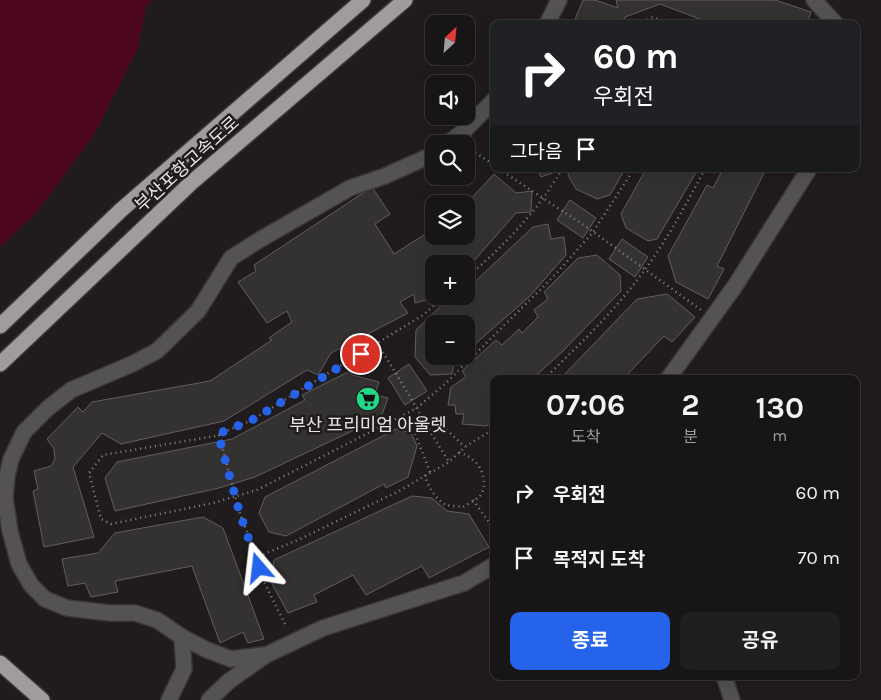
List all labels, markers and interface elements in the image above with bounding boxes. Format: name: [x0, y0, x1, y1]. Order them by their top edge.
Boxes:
north arrow: [425, 15, 475, 65]
map controls: [425, 15, 475, 365]
text: 60 m: [593, 36, 678, 77]
icon: right: [510, 40, 575, 105]
button: sound: [425, 75, 475, 125]
text: 우회전: [593, 84, 654, 110]
street label: 부산포항고속도로: [130, 112, 244, 216]
button: search: [425, 135, 475, 185]
icon: arrive: [572, 135, 600, 163]
text: 그다음: [510, 141, 562, 163]
button: layers: [425, 195, 475, 245]
button: +: [425, 255, 475, 305]
button: −: [425, 315, 475, 365]
pin: [340, 333, 382, 375]
icon: arrive: [347, 340, 375, 368]
supermarket icon: 부산 프리미엄 아울렛: [355, 386, 381, 412]
text: 07:06: [546, 387, 625, 423]
text: 2: [681, 387, 699, 423]
text: 130: [756, 390, 804, 426]
place label: 부산 프리미엄 아울렛: [289, 414, 447, 436]
text: m: [772, 426, 787, 445]
text: 도착: [571, 427, 600, 446]
text: 분: [683, 427, 698, 446]
icon: right: [510, 479, 538, 507]
text: 60 m: [796, 482, 840, 504]
text: 우회전: [553, 484, 605, 506]
position arrow: [232, 541, 284, 593]
icon: arrive: [510, 544, 538, 572]
text: 70 m: [798, 547, 840, 569]
text: 목적지 도착: [553, 549, 645, 571]
button: 종료: [510, 612, 670, 670]
button: 공유: [680, 612, 840, 670]

